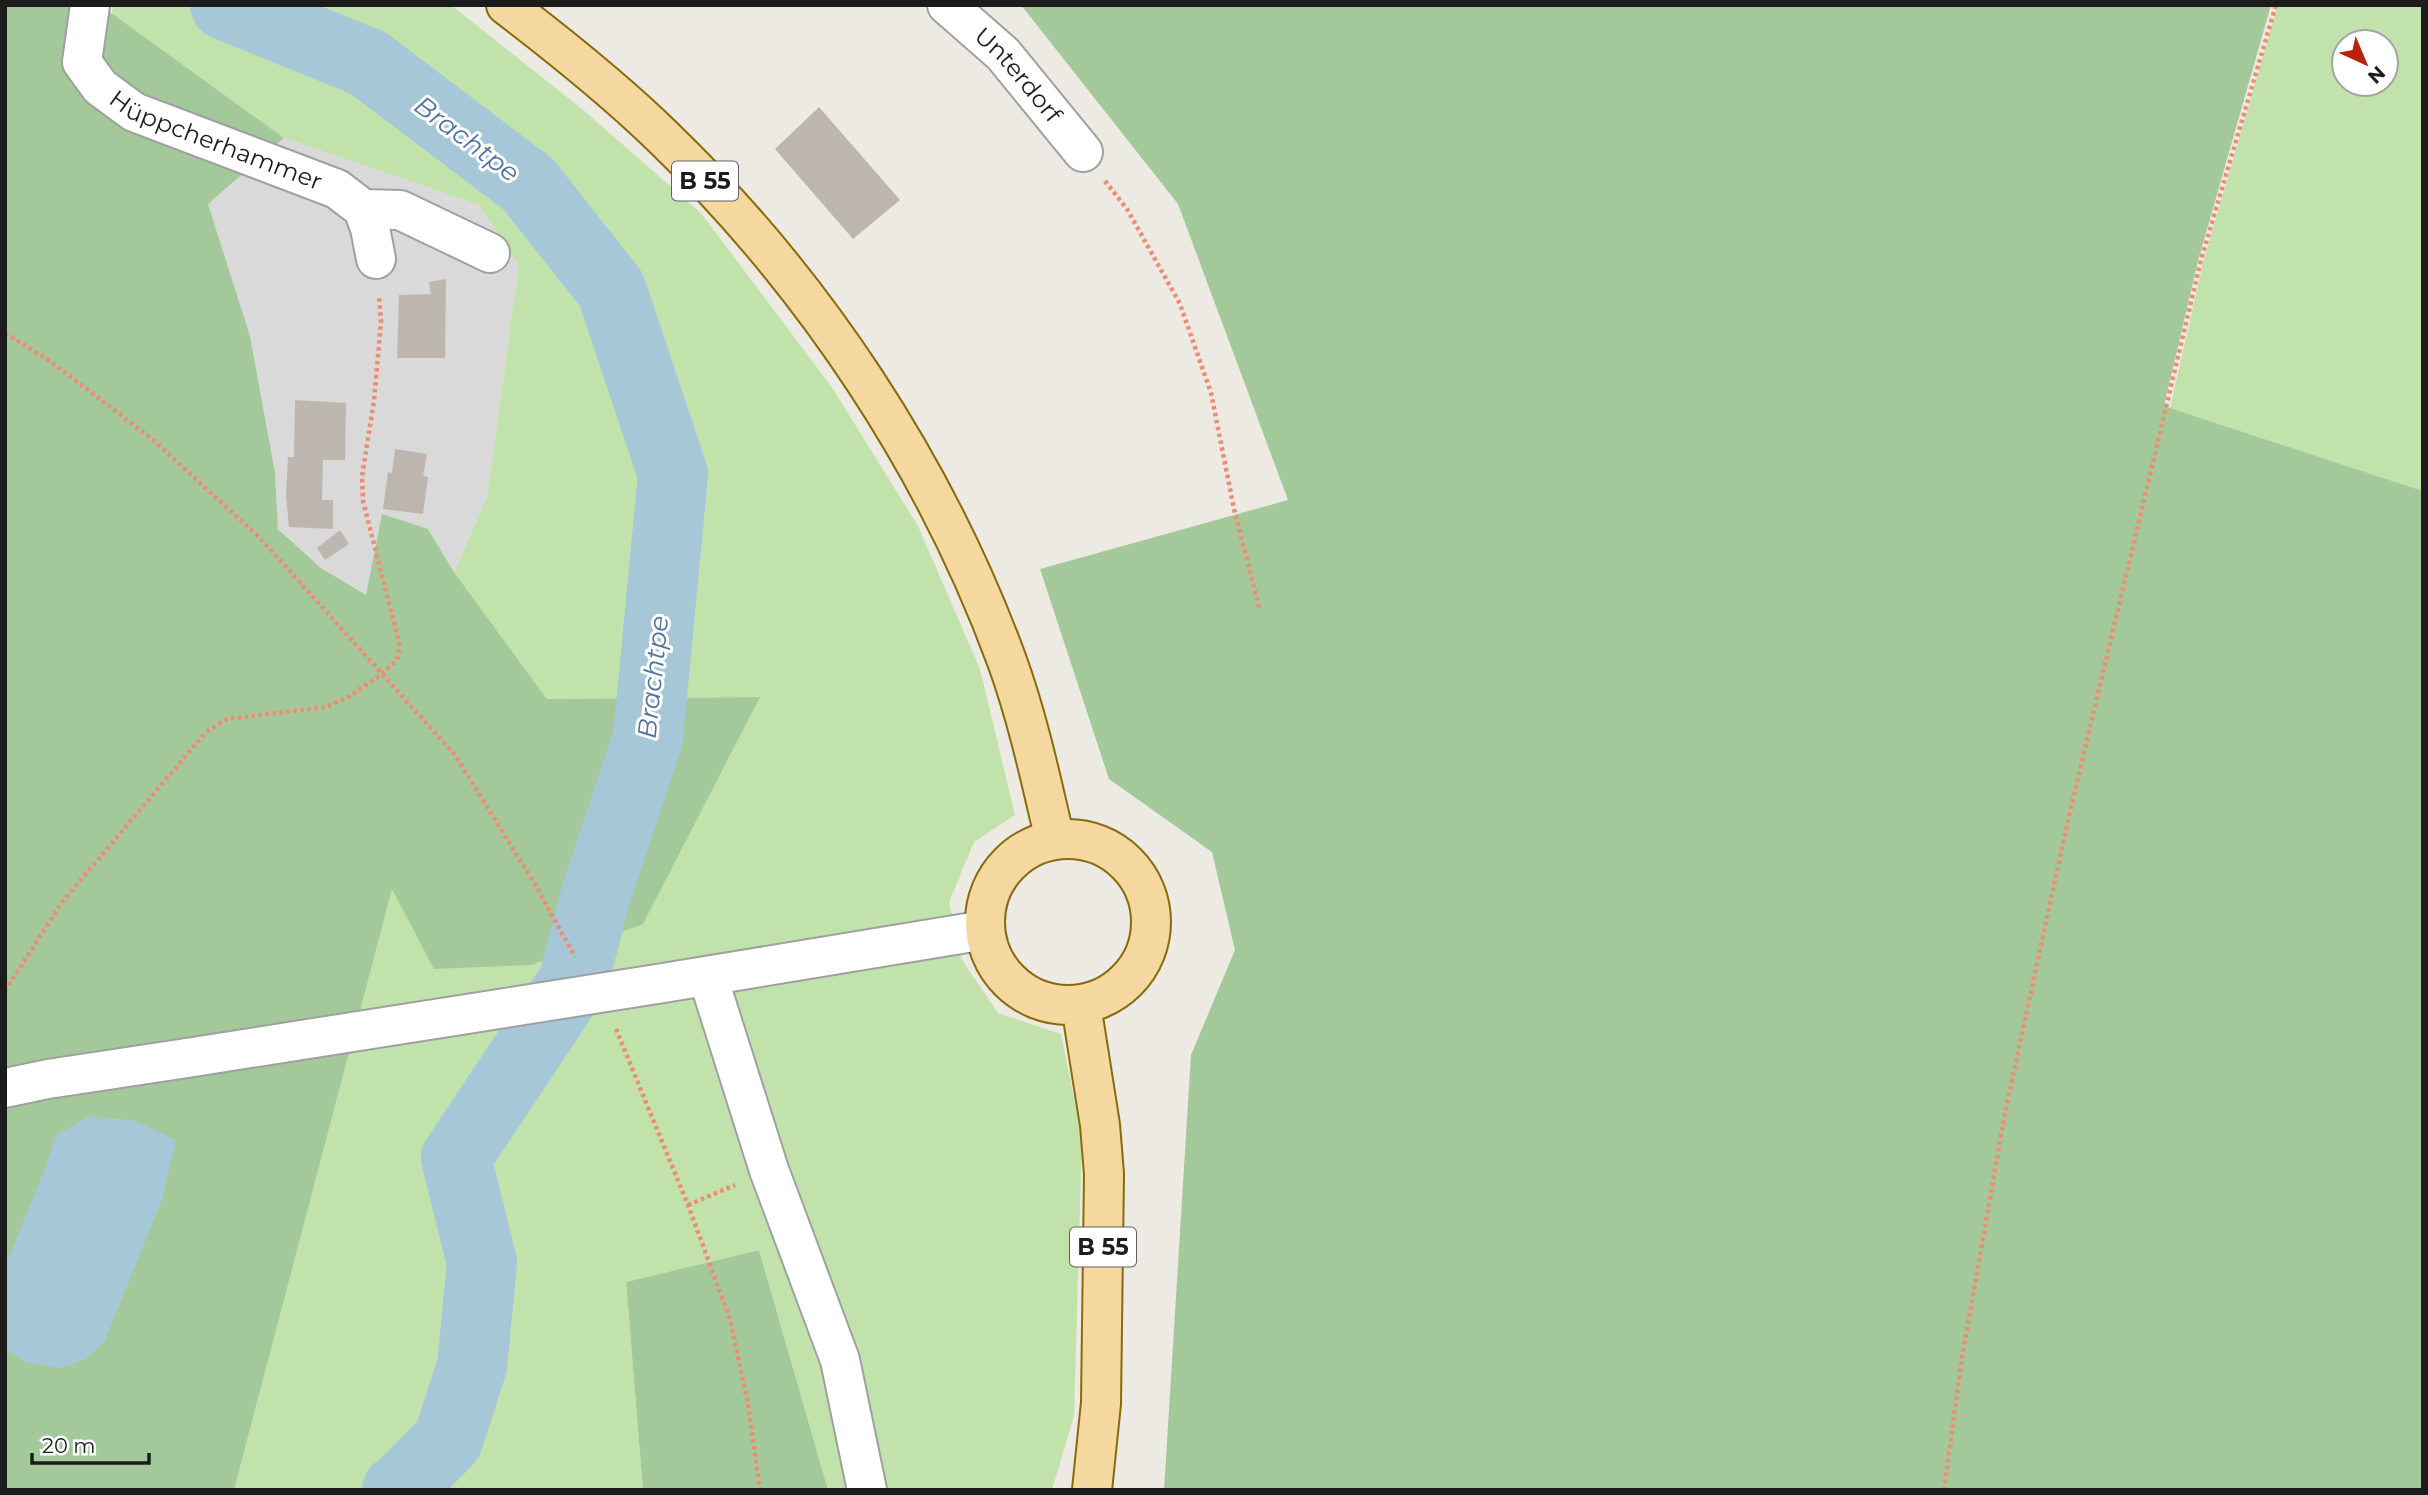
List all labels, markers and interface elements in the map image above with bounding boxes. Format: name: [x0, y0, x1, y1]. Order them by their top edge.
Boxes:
street label: Unterdorf: [969, 21, 1068, 129]
north arrow: [2330, 28, 2400, 98]
text: N: [2363, 61, 2390, 88]
street label: Hüppcherhammer: [104, 84, 326, 196]
water label: Brachtpe: [408, 89, 526, 189]
road number: B 55: [672, 162, 738, 200]
water label: Brachtpe: [631, 614, 675, 740]
road number: B 55: [1070, 1228, 1136, 1266]
scale bar: [32, 1422, 149, 1466]
text: 20 m: [42, 1433, 96, 1458]

